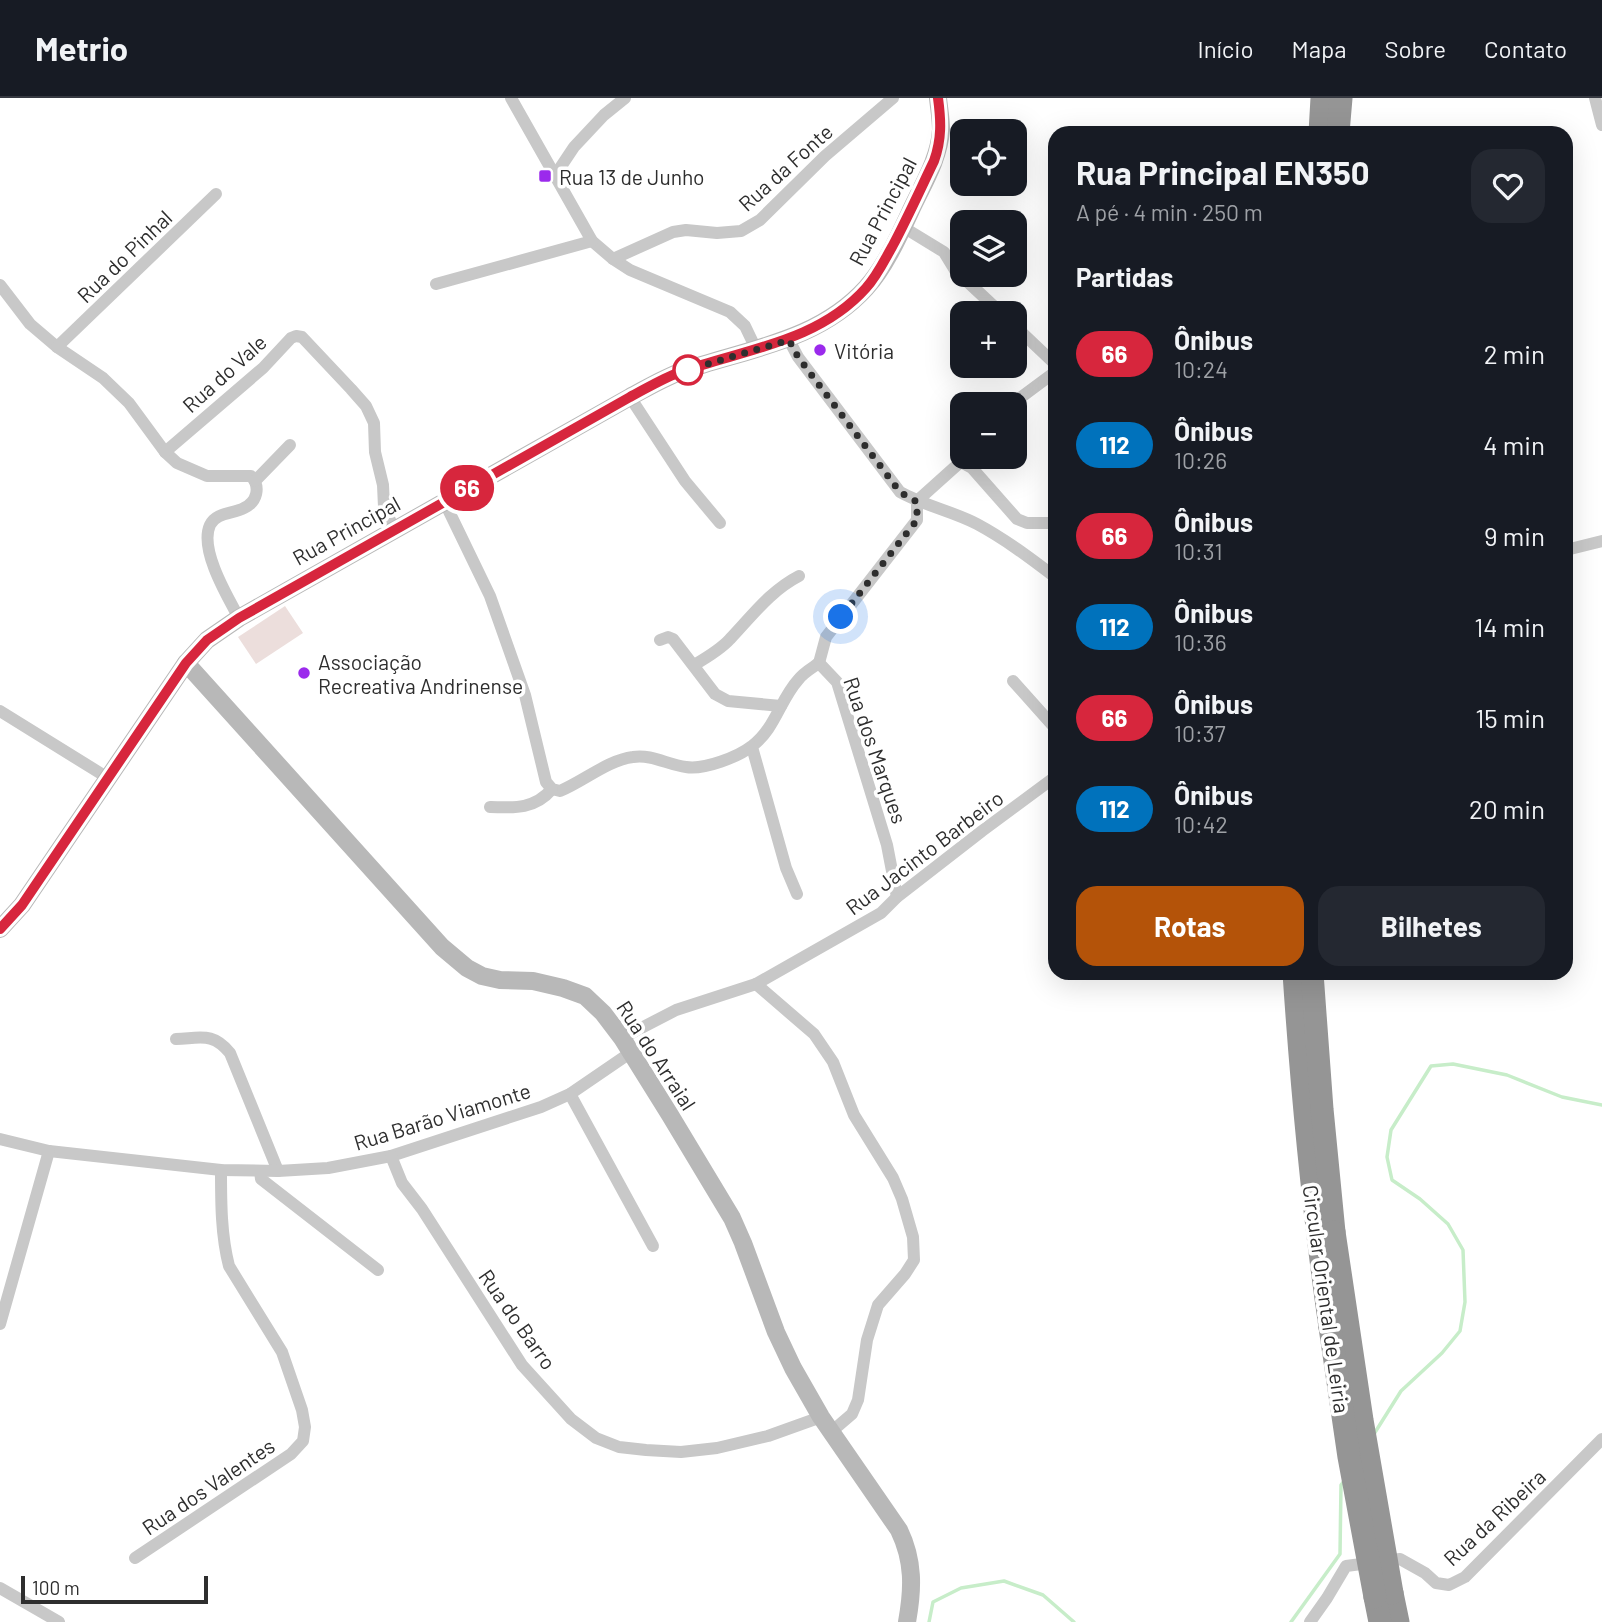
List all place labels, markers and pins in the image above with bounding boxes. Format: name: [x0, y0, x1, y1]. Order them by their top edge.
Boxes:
place label: Rua 13 de Junho: [559, 164, 705, 189]
marker: Rua 13 de Junho: [537, 168, 553, 184]
place label: Vitória: [834, 338, 894, 363]
marker: Vitória: [812, 342, 828, 358]
unlabelled marker: [673, 355, 703, 385]
place label: Associação Recreativa Andrinense: [318, 649, 523, 698]
marker: Associação Recreativa Andrinense: [296, 665, 312, 681]

